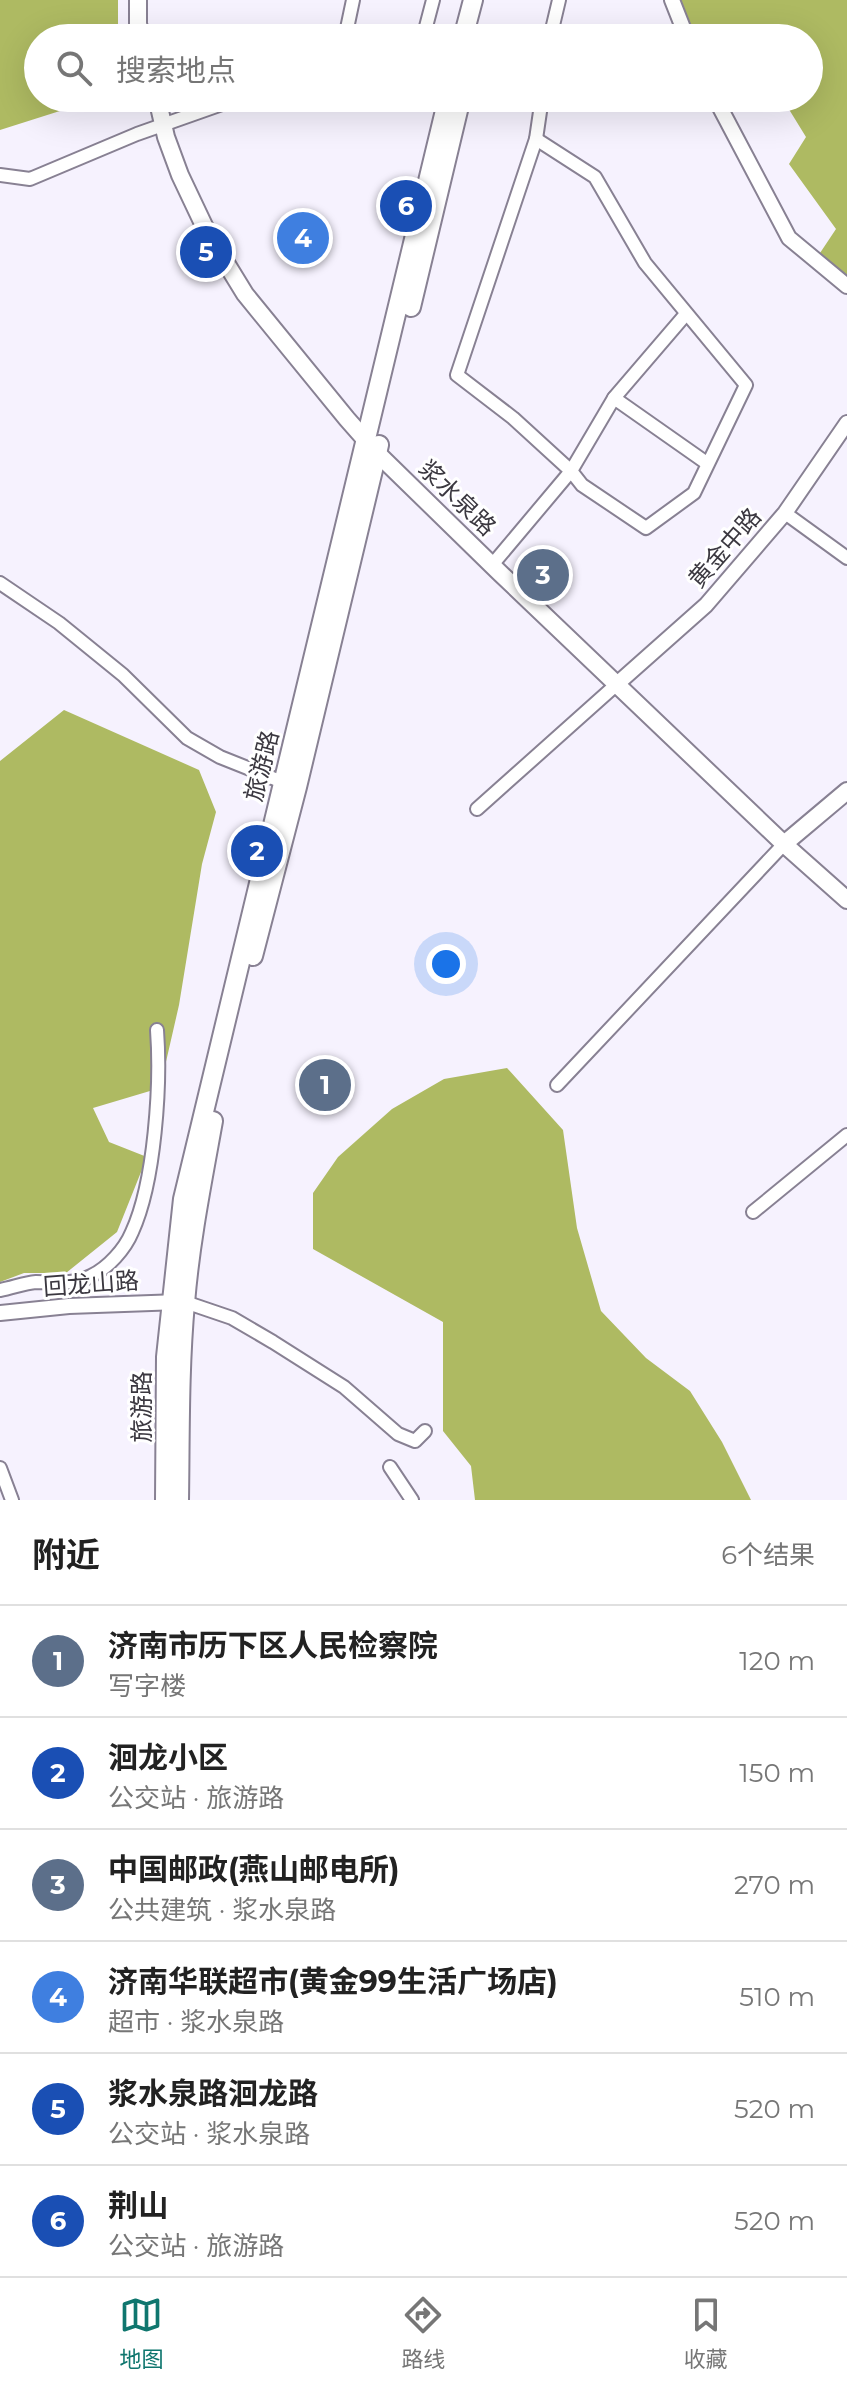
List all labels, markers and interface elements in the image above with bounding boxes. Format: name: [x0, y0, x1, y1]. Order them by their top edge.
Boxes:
search box: [24, 24, 823, 112]
icon: search: [52, 46, 96, 90]
text: 搜索地点: [116, 52, 236, 89]
pin: 6: [380, 176, 432, 236]
pin: 4: [277, 208, 329, 268]
pin: 5: [180, 222, 232, 282]
street label: 浆水泉路: [413, 454, 502, 541]
street label: 黄金中路: [682, 502, 767, 593]
pin: 3: [517, 545, 569, 605]
street label: 旅游路: [239, 727, 284, 804]
pin: 2: [231, 821, 283, 881]
your location: [426, 944, 466, 984]
pin: 1: [299, 1055, 351, 1115]
street label: 回龙山路: [42, 1266, 140, 1301]
street label: 旅游路: [127, 1371, 156, 1443]
text: 附近: [32, 1534, 100, 1576]
text: 6个结果: [721, 1539, 815, 1571]
text: 济南市历下区人民检察院: [108, 1627, 438, 1664]
text: 1: [53, 1645, 63, 1677]
text: 120 m: [739, 1645, 815, 1677]
text: 写字楼: [108, 1670, 186, 1702]
text: 洄龙小区: [108, 1739, 228, 1776]
text: 2: [50, 1757, 66, 1789]
text: 150 m: [739, 1757, 815, 1789]
text: 公交站 · 旅游路: [108, 1782, 284, 1814]
text: 中国邮政(燕山邮电所): [108, 1851, 399, 1888]
text: 3: [50, 1869, 66, 1901]
text: 270 m: [734, 1869, 815, 1901]
text: 公共建筑 · 浆水泉路: [108, 1894, 336, 1926]
text: 济南华联超市(黄金99生活广场店): [108, 1963, 558, 2000]
text: 4: [49, 1981, 67, 2013]
text: 510 m: [739, 1981, 815, 2013]
text: 超市 · 浆水泉路: [108, 2006, 284, 2038]
text: 浆水泉路洄龙路: [108, 2075, 318, 2112]
text: 5: [50, 2093, 66, 2125]
text: 520 m: [734, 2093, 815, 2125]
text: 公交站 · 浆水泉路: [108, 2118, 310, 2150]
text: 荆山: [108, 2187, 168, 2224]
text: 6: [50, 2205, 66, 2237]
text: 520 m: [734, 2205, 815, 2237]
text: 公交站 · 旅游路: [108, 2230, 284, 2262]
tab: 地图: [119, 2293, 163, 2373]
tab: 路线: [401, 2293, 446, 2373]
tab: 收藏: [684, 2293, 728, 2373]

